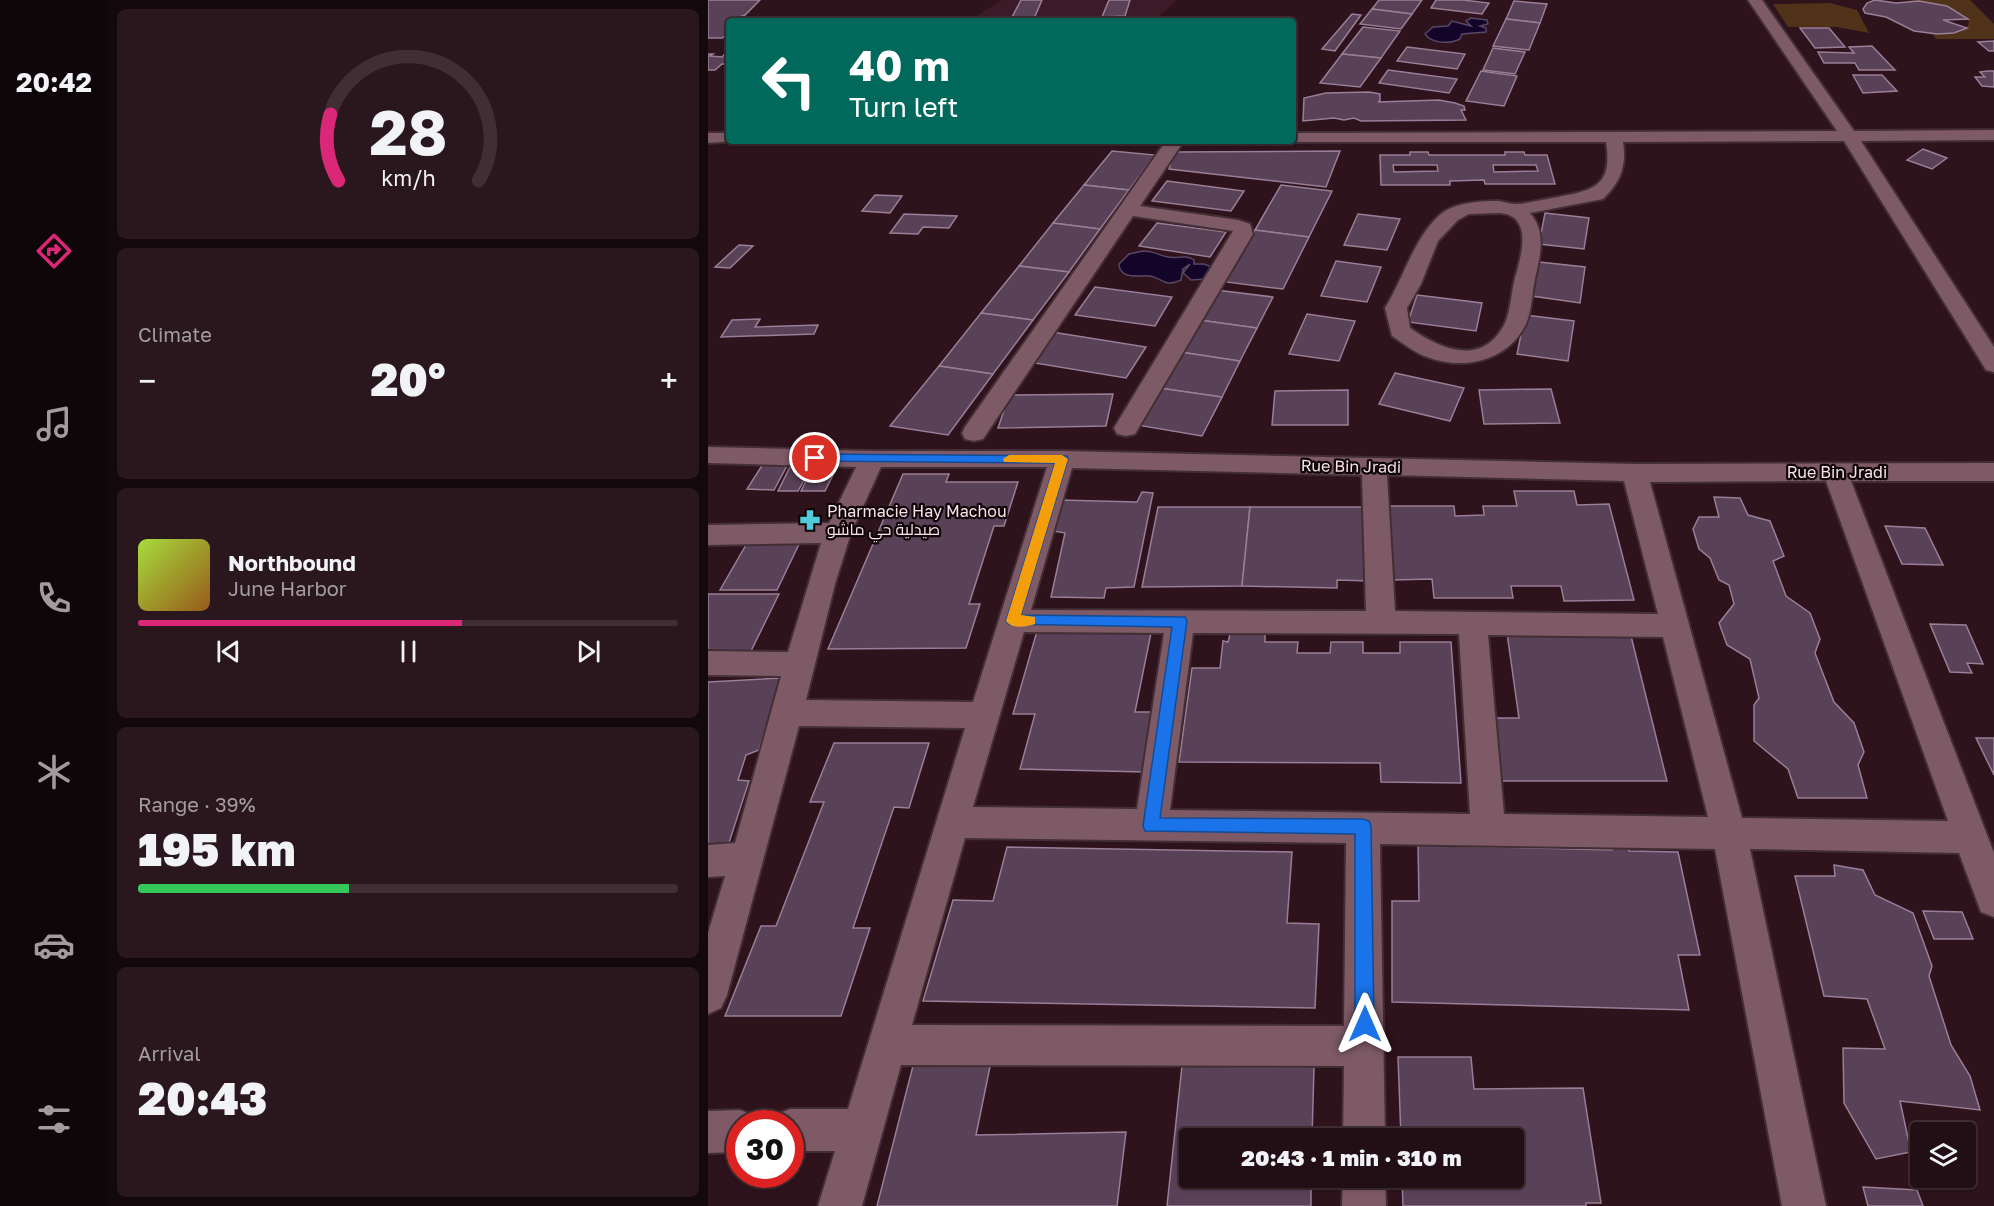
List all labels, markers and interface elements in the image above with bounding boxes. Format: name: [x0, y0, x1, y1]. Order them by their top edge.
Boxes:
text: 40 m: [849, 40, 950, 90]
icon: left: [750, 42, 828, 120]
text: 20:42: [16, 66, 92, 98]
text: Turn left: [849, 91, 958, 123]
text: 28: [369, 94, 447, 169]
text: km/h: [381, 166, 435, 192]
icon: directions: [33, 230, 75, 272]
text: Climate: [138, 322, 212, 346]
text: 20°: [370, 352, 446, 406]
text: −: [138, 361, 156, 400]
text: +: [660, 361, 678, 400]
icon: music: [33, 403, 75, 445]
pin: [789, 432, 840, 483]
icon: arrive: [798, 441, 831, 474]
street label: Rue Bin Jradi: [1301, 455, 1401, 477]
street label: Rue Bin Jradi: [1787, 462, 1887, 482]
place label: Pharmacie Hay Machou صيدلية حي ماشو: [827, 501, 1007, 543]
pharmacy icon: Pharmacie Hay Machou صيدلية حي ماشو: [798, 508, 822, 532]
text: Northbound: [228, 549, 356, 576]
text: June Harbor: [228, 576, 347, 600]
icon: phone: [33, 577, 75, 619]
icon: previous: [212, 635, 245, 668]
icon: pause: [392, 635, 425, 668]
icon: next: [572, 635, 605, 668]
icon: climate: [33, 751, 75, 793]
text: Range · 39%: [138, 792, 256, 816]
text: 195 km: [138, 822, 296, 876]
icon: car: [33, 924, 75, 966]
position arrow: [1333, 992, 1397, 1056]
text: Arrival: [138, 1041, 201, 1065]
text: 20:43: [138, 1071, 267, 1125]
icon: filters: [33, 1098, 75, 1140]
speed limit sign: 30: [726, 1110, 804, 1188]
map controls: [1910, 1122, 1976, 1188]
button: layers: [1910, 1122, 1976, 1188]
text: 20:43 · 1 min · 310 m: [1241, 1144, 1462, 1171]

